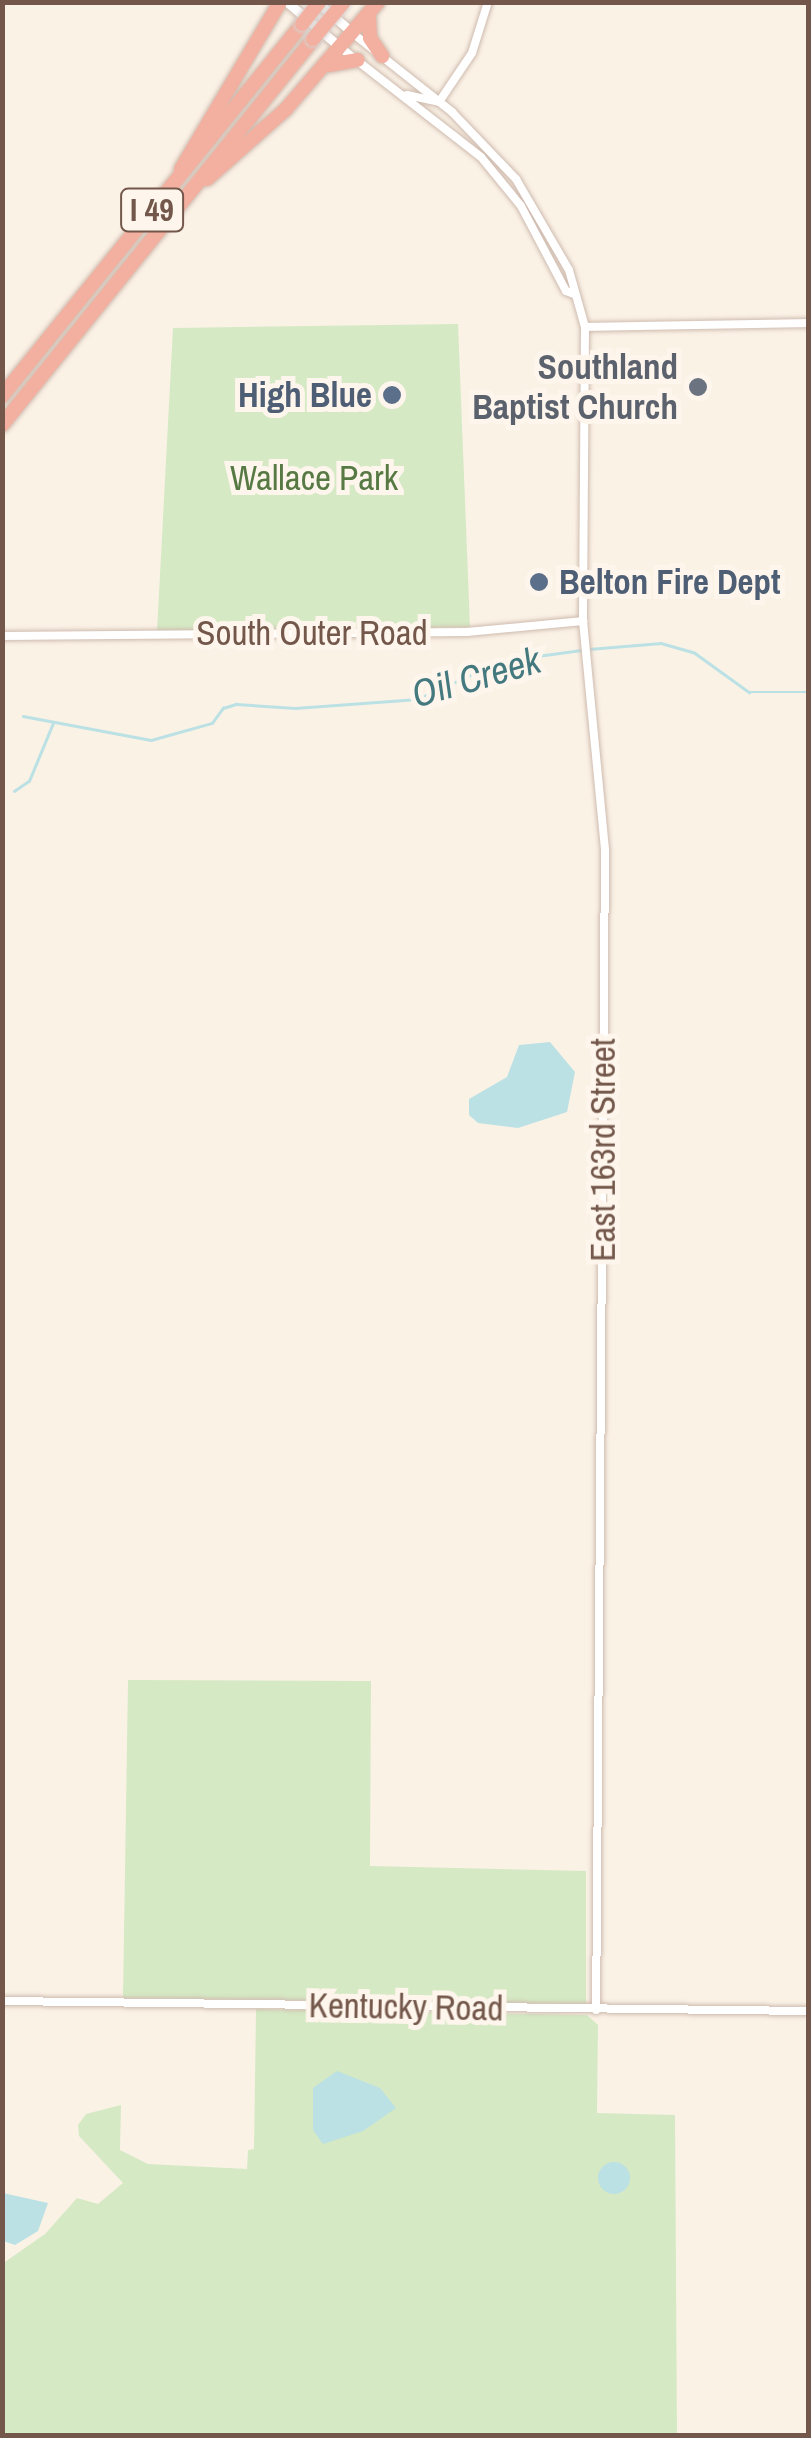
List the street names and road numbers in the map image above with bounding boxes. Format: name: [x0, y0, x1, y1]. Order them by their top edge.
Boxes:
road number: I 49: [120, 183, 184, 237]
street label: South Outer Road: [196, 612, 428, 654]
street label: East 163rd Street: [582, 1038, 624, 1262]
street label: Kentucky Road: [308, 1984, 504, 2030]

